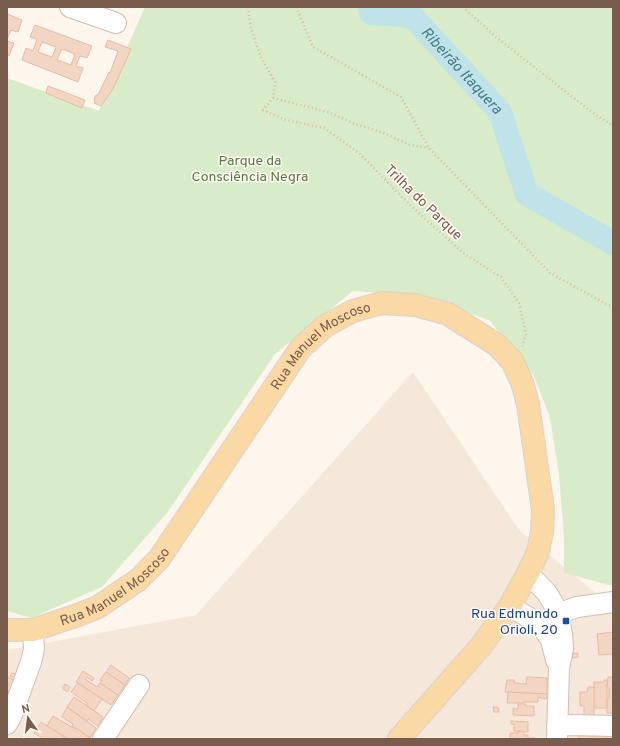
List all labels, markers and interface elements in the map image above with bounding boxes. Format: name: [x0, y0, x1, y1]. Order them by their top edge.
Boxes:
water label: Ribeirão Itaquera: [416, 24, 506, 119]
park label: Parque da Consciência Negra: [192, 153, 308, 186]
street label: Trilha do Parque: [381, 162, 465, 244]
street label: Rua Manuel Moscoso: [268, 299, 373, 394]
street label: Rua Manuel Moscoso: [58, 545, 174, 630]
place label: Rua Edmundo Orioli, 20: [471, 606, 558, 639]
marker: Rua Edmundo Orioli, 20: [561, 616, 571, 626]
north arrow: [8, 698, 48, 738]
text: N: [20, 702, 31, 717]

